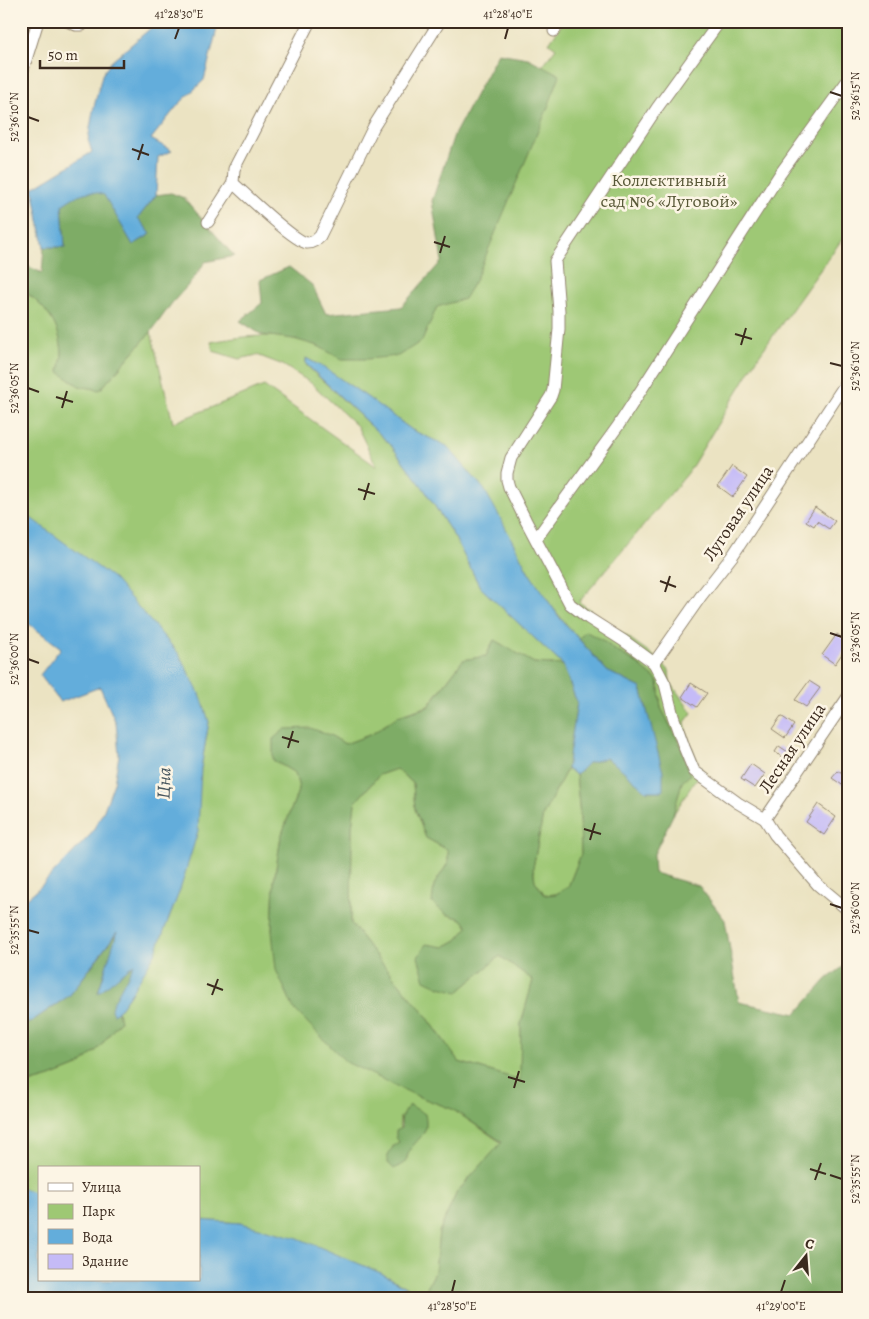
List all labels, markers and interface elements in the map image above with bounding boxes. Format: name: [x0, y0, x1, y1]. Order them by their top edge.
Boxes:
text: 41°28'30"E: [155, 6, 203, 22]
text: 41°28'40"E: [483, 6, 533, 22]
scale bar: [40, 38, 124, 70]
text: 50 m: [48, 45, 78, 65]
text: 52°36'15"N: [847, 71, 863, 120]
text: 52°36'10"N: [6, 92, 22, 142]
park label: Коллективный сад №6 «Луговой»: [601, 168, 738, 213]
text: 52°36'10"N: [847, 341, 863, 391]
text: 52°36'05"N: [6, 362, 22, 413]
street label: Луговая улица: [697, 460, 779, 566]
text: 52°36'05"N: [847, 611, 863, 662]
text: 52°36'00"N: [6, 633, 22, 685]
street label: Лесная улица: [753, 697, 832, 798]
water label: Цна: [150, 767, 178, 799]
text: 52°36'00"N: [847, 882, 863, 934]
text: 52°35'55"N: [6, 905, 22, 955]
text: 52°35'55"N: [847, 1154, 863, 1204]
legend: [38, 1166, 200, 1282]
text: Улица: [82, 1177, 121, 1197]
text: Парк: [82, 1201, 115, 1221]
text: Вода: [82, 1227, 113, 1247]
north arrow: [782, 1232, 832, 1282]
text: С: [803, 1234, 817, 1255]
text: Здание: [82, 1251, 129, 1271]
text: 41°28'50"E: [427, 1298, 477, 1314]
text: 41°29'00"E: [756, 1298, 806, 1314]

